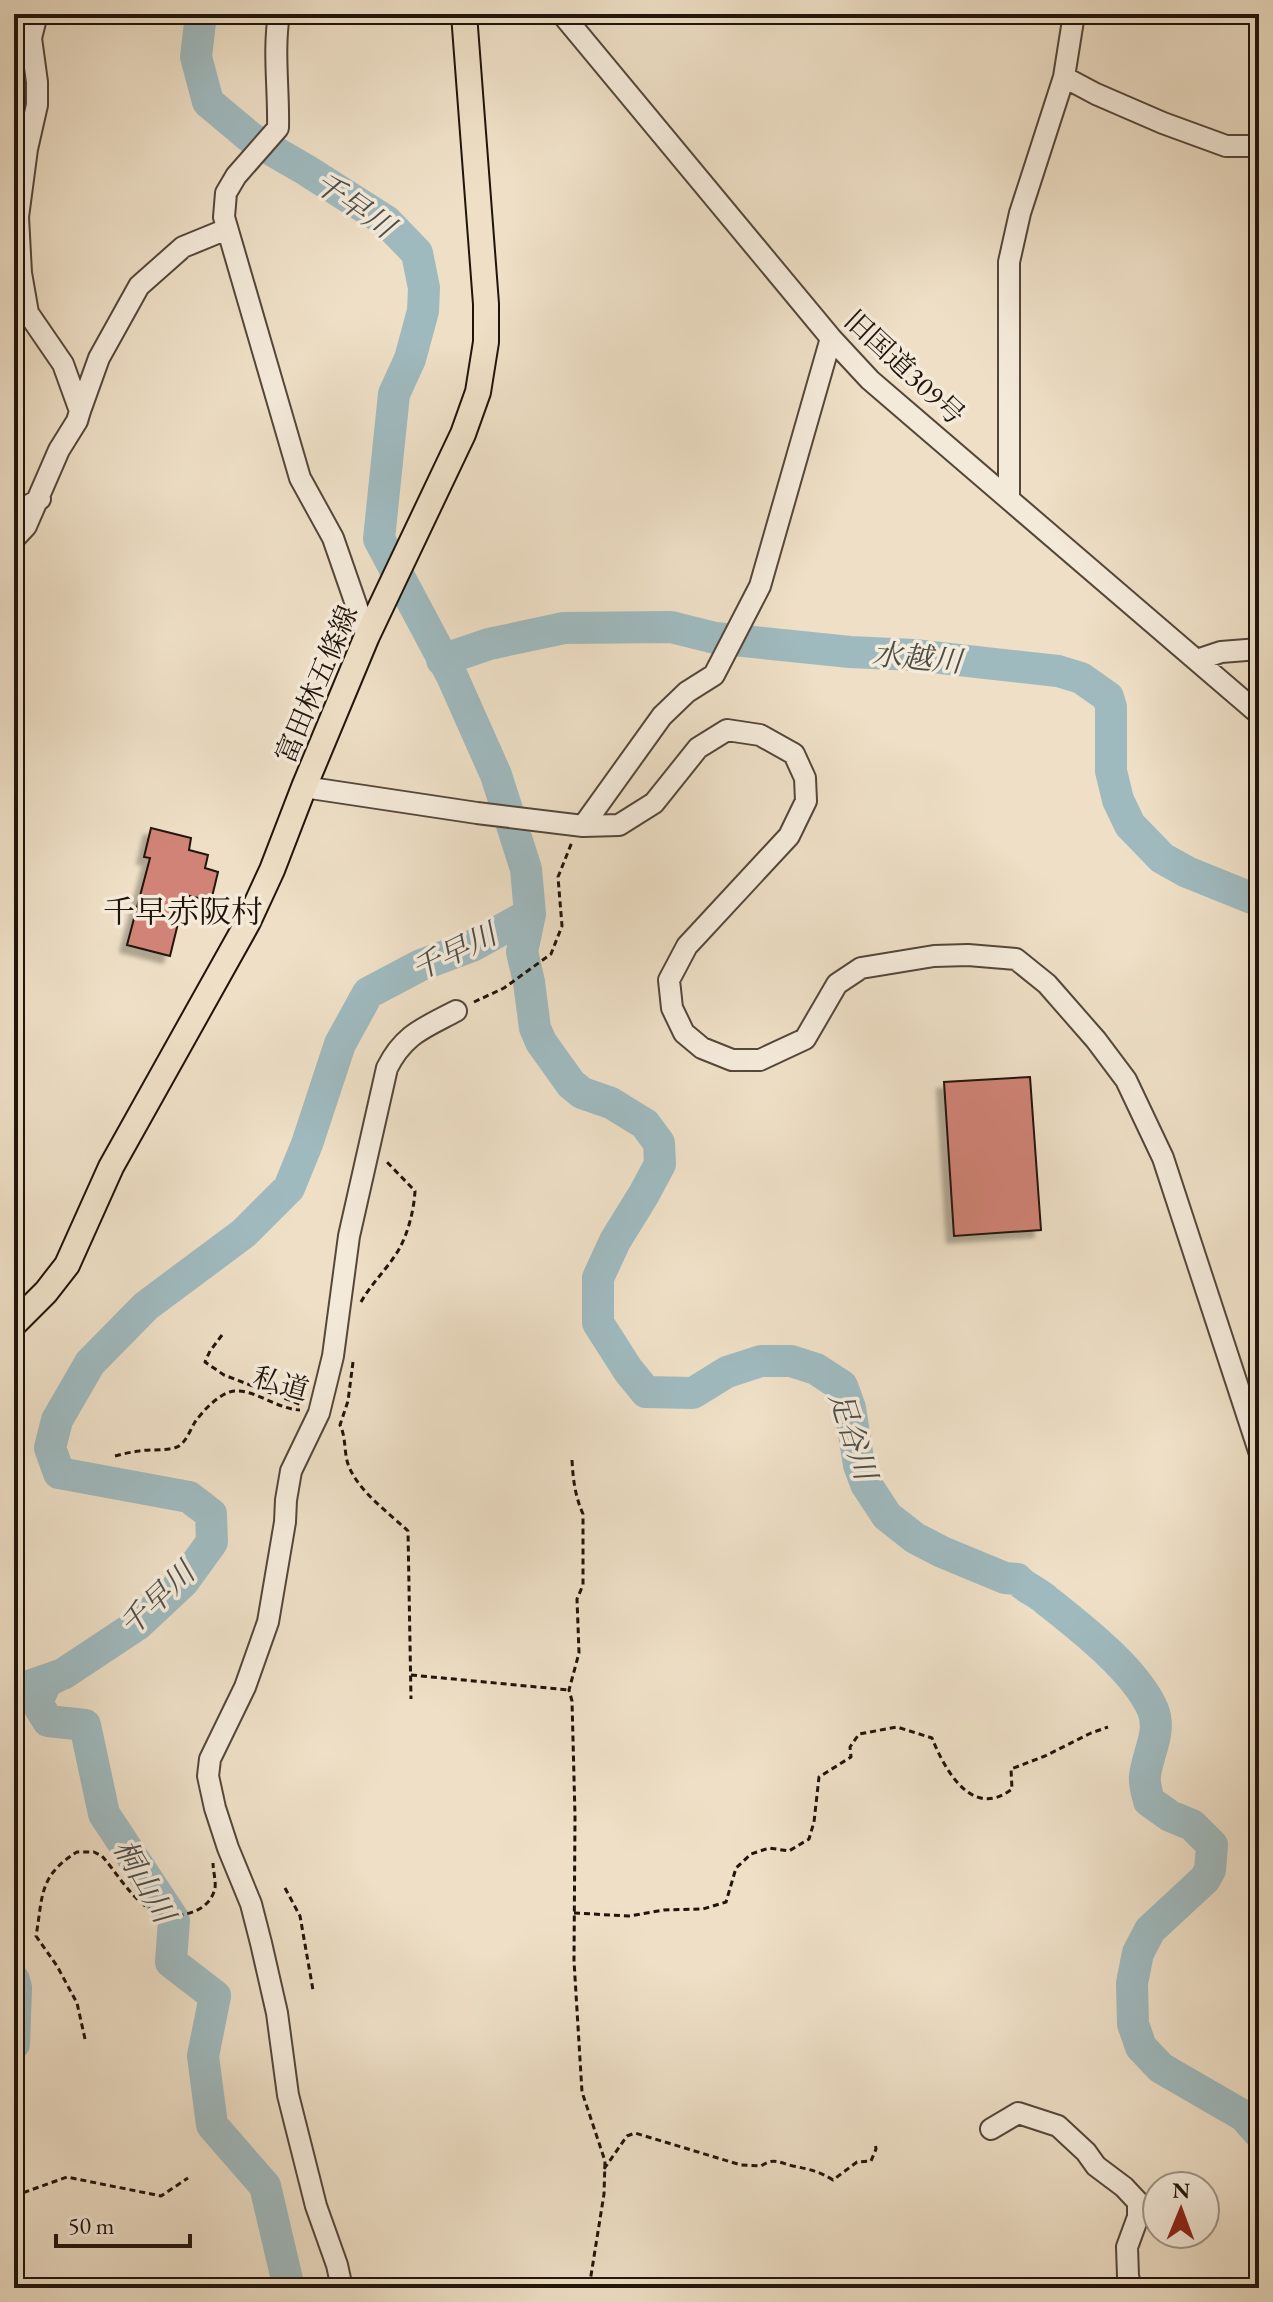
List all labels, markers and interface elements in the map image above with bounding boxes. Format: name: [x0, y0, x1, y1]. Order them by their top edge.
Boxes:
water label: 千早川: [306, 163, 405, 248]
street label: 旧国道309号: [837, 302, 973, 432]
street label: 富田林五條線: [267, 600, 365, 768]
water label: 水越川: [871, 634, 967, 681]
district label: 千早赤阪村: [103, 891, 263, 933]
water label: 千早川: [405, 913, 505, 989]
street label: 私道: [249, 1358, 313, 1408]
water label: 足谷川: [821, 1387, 887, 1488]
water label: 千早川: [111, 1551, 205, 1644]
water label: 桐山川: [105, 1832, 185, 1932]
north arrow: [1141, 2170, 1221, 2250]
text: N: [1172, 2176, 1191, 2205]
scale bar: [56, 2198, 190, 2248]
text: 50 m: [68, 2210, 115, 2241]

